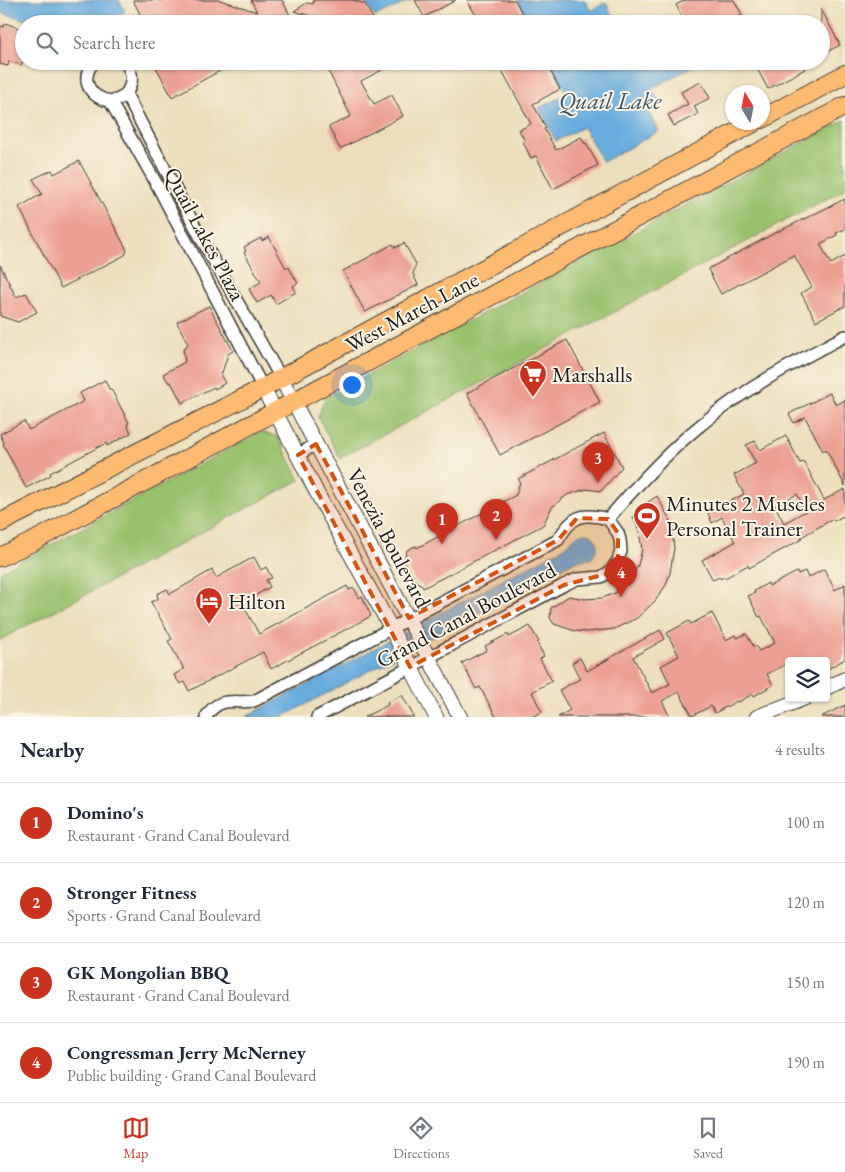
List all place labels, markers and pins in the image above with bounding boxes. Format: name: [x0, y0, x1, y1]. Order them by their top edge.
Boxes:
supermarket icon: Marshalls: [518, 359, 548, 398]
place label: Marshalls: [552, 360, 632, 389]
pin: 3: [582, 442, 614, 483]
place label: Minutes 2 Muscles Personal Trainer: [666, 489, 825, 543]
pin: 2: [480, 499, 512, 540]
sports icon: Minutes 2 Muscles Personal Trainer: [632, 501, 662, 540]
pin: 1: [426, 503, 458, 544]
pin: 4: [605, 556, 637, 597]
hotel icon: Hilton: [194, 586, 224, 625]
place label: Hilton: [228, 587, 286, 616]

